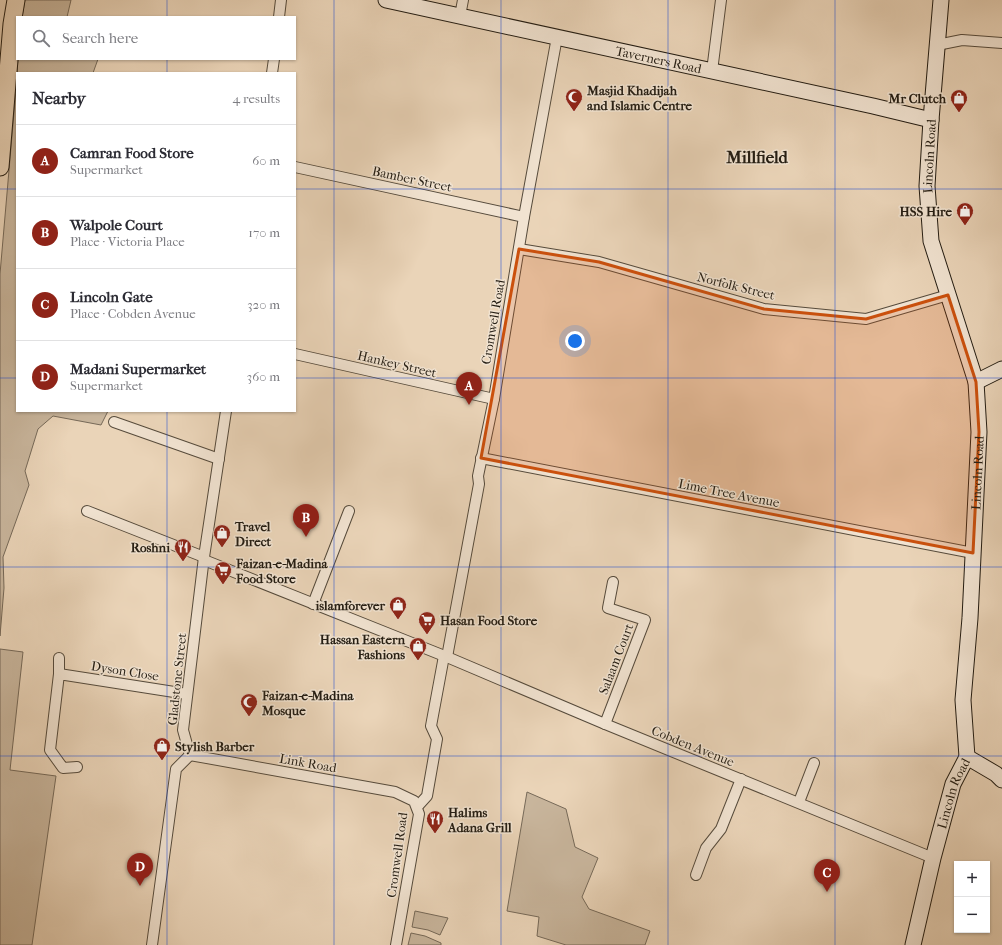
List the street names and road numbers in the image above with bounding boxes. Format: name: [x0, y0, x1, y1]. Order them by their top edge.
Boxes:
street label: Taverners Road: [614, 43, 704, 76]
street label: Lincoln Road: [919, 118, 939, 194]
street label: Bamber Street: [371, 163, 454, 195]
street label: Norfolk Street: [696, 269, 777, 303]
street label: Cromwell Road: [478, 277, 508, 366]
street label: Hankey Street: [356, 348, 438, 380]
street label: Lincoln Road: [968, 435, 986, 510]
street label: Lime Tree Avenue: [677, 476, 781, 510]
street label: Salaam Court: [596, 621, 637, 697]
street label: Gladstone Street: [165, 632, 189, 726]
street label: Dyson Close: [90, 658, 161, 684]
street label: Cobden Avenue: [649, 723, 737, 770]
street label: Link Road: [278, 751, 339, 776]
street label: Lincoln Road: [934, 755, 973, 830]
street label: Cromwell Road: [384, 810, 411, 899]

